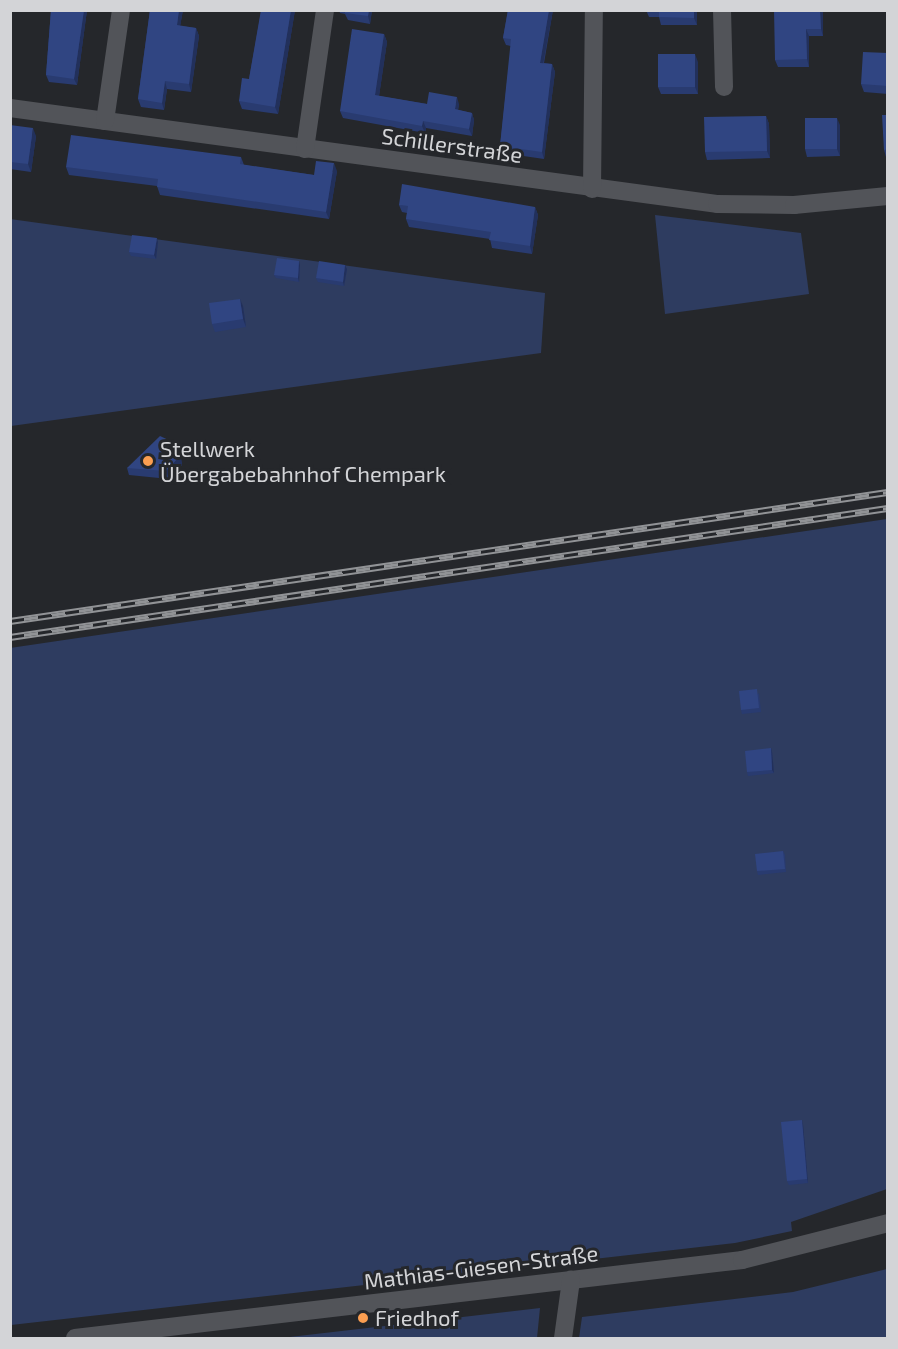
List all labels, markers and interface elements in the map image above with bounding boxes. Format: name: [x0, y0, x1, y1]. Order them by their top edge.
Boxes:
street label: Schillerstraße: [380, 122, 524, 168]
place label: Stellwerk Übergabebahnhof Chempark: [160, 435, 446, 487]
marker: Stellwerk Übergabebahnhof Chempark: [141, 454, 155, 468]
street label: Mathias-Giesen-Straße: [362, 1240, 600, 1294]
place label: Friedhof: [375, 1305, 459, 1331]
marker: Friedhof: [356, 1311, 370, 1325]

